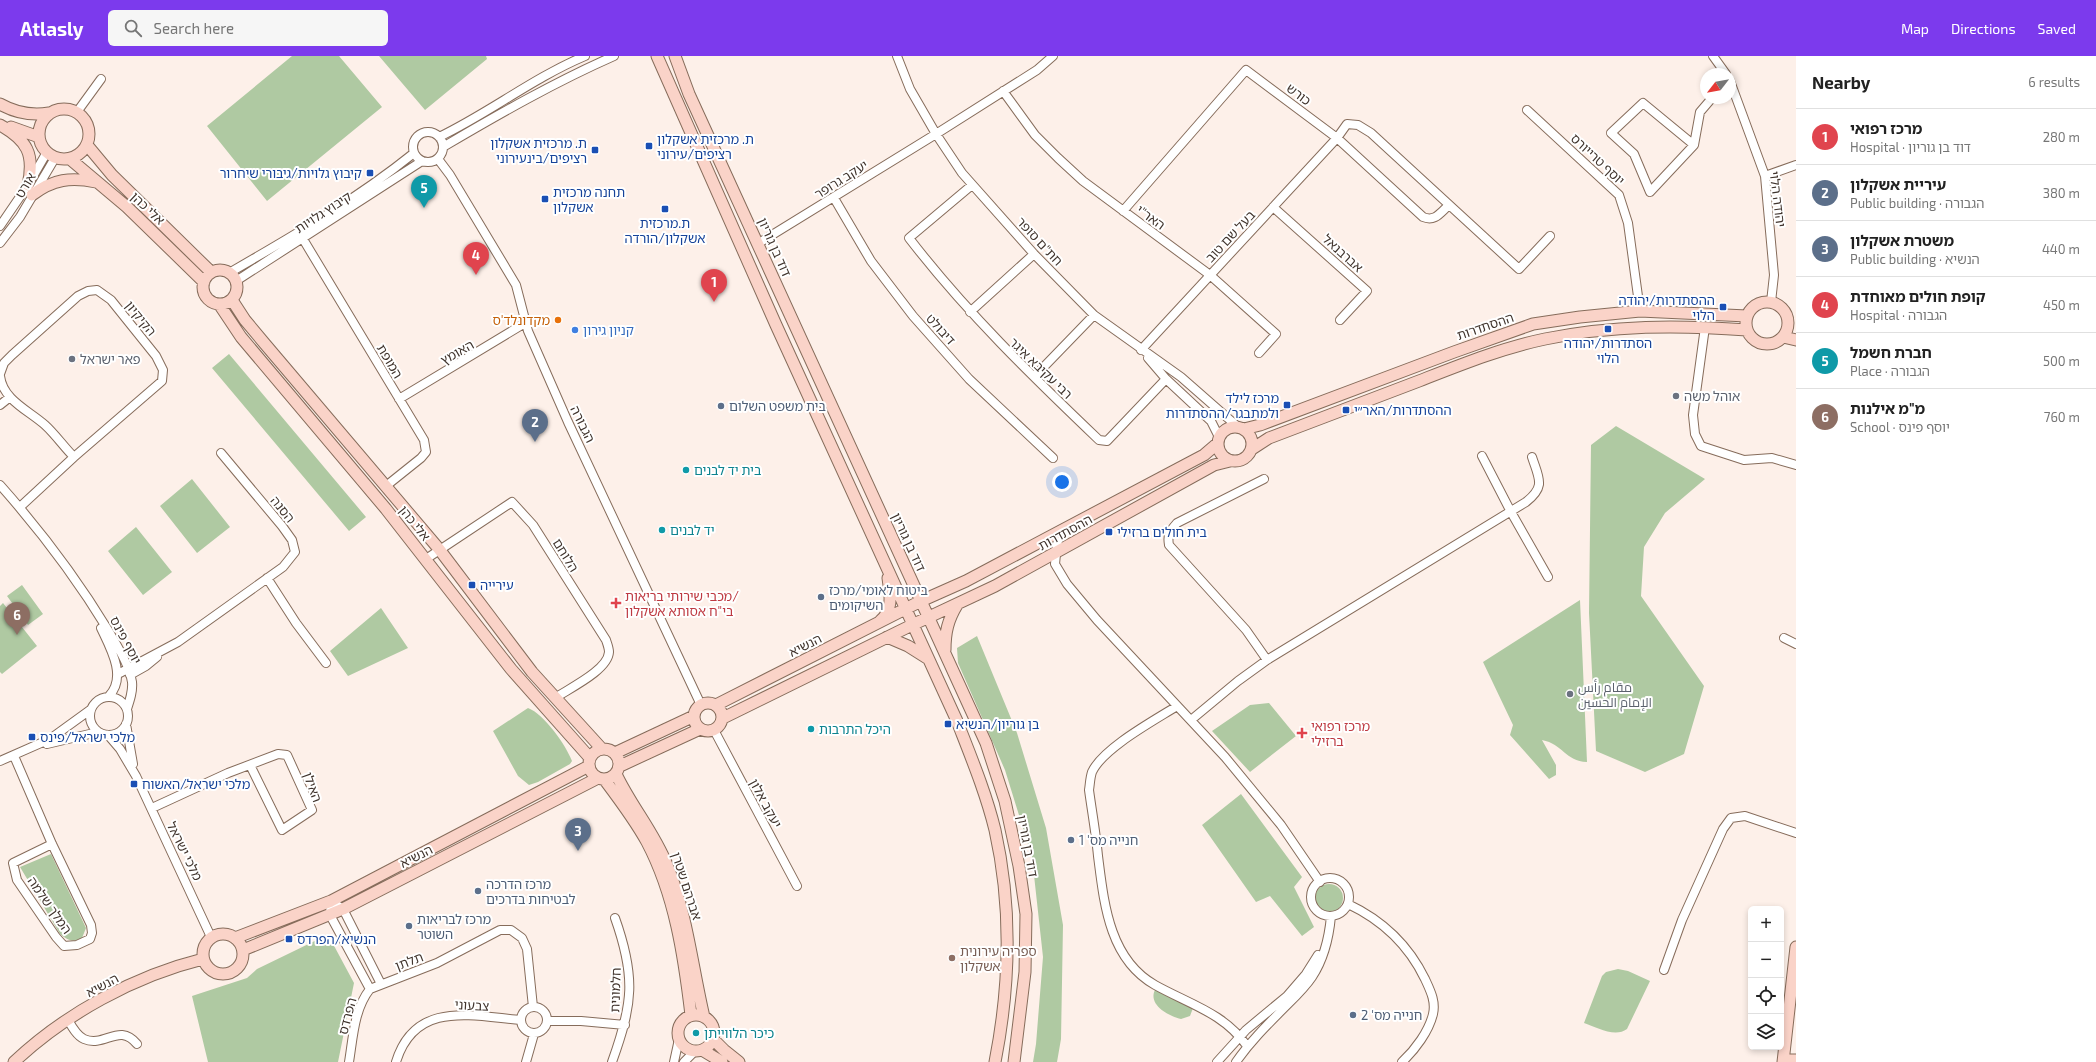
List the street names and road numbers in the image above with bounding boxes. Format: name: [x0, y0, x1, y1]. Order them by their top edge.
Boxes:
street label: כורש: [1283, 80, 1315, 109]
street label: יוסף טרייורס: [1568, 130, 1628, 188]
street label: יעקב גרופר: [811, 156, 871, 202]
street label: אורט: [11, 169, 39, 201]
street label: יהודה הלוי: [1767, 170, 1789, 228]
street label: אלי כהן: [128, 188, 168, 228]
street label: קיבוץ גלויות: [292, 188, 354, 236]
street label: האר"י: [1134, 201, 1168, 233]
street label: בעל שם טוב: [1202, 207, 1258, 265]
street label: חת"ם סופר: [1014, 213, 1066, 269]
street label: דוד בן גוריון: [755, 215, 795, 279]
street label: אברבנאל: [1319, 231, 1367, 275]
street label: הקיקיון: [122, 297, 160, 339]
street label: ההסתדרות: [1454, 309, 1516, 343]
street label: דיבולט: [923, 310, 959, 348]
street label: רבי עקיבא איגר: [1006, 334, 1076, 402]
street label: האומץ: [438, 336, 476, 368]
street label: המופת: [374, 341, 406, 381]
street label: הגבורה: [567, 403, 599, 445]
street label: הסנה: [267, 492, 299, 526]
street label: אלי כהן: [396, 502, 434, 544]
street label: דוד בן גוריון: [888, 510, 930, 574]
street label: ההסתדרות: [1035, 511, 1095, 553]
street label: הלוחם: [550, 535, 582, 575]
street label: יוסף פינס: [107, 614, 145, 666]
street label: הנשיא: [786, 630, 824, 660]
street label: האילן: [300, 770, 326, 804]
street label: יעקב אלון: [746, 776, 786, 830]
street label: דוד בן גוריון: [1014, 814, 1042, 878]
street label: מלכי ישראל: [164, 819, 206, 883]
street label: הנשיא: [397, 841, 435, 871]
street label: אברהם שטרן: [668, 850, 706, 922]
street label: המלך שלמה: [24, 873, 76, 937]
street label: תלתן: [393, 948, 425, 974]
street label: חלמונית: [606, 967, 624, 1013]
street label: הנשיא: [83, 970, 121, 1000]
street label: הפרדס: [334, 996, 360, 1036]
street label: צבעוני: [454, 996, 490, 1014]

